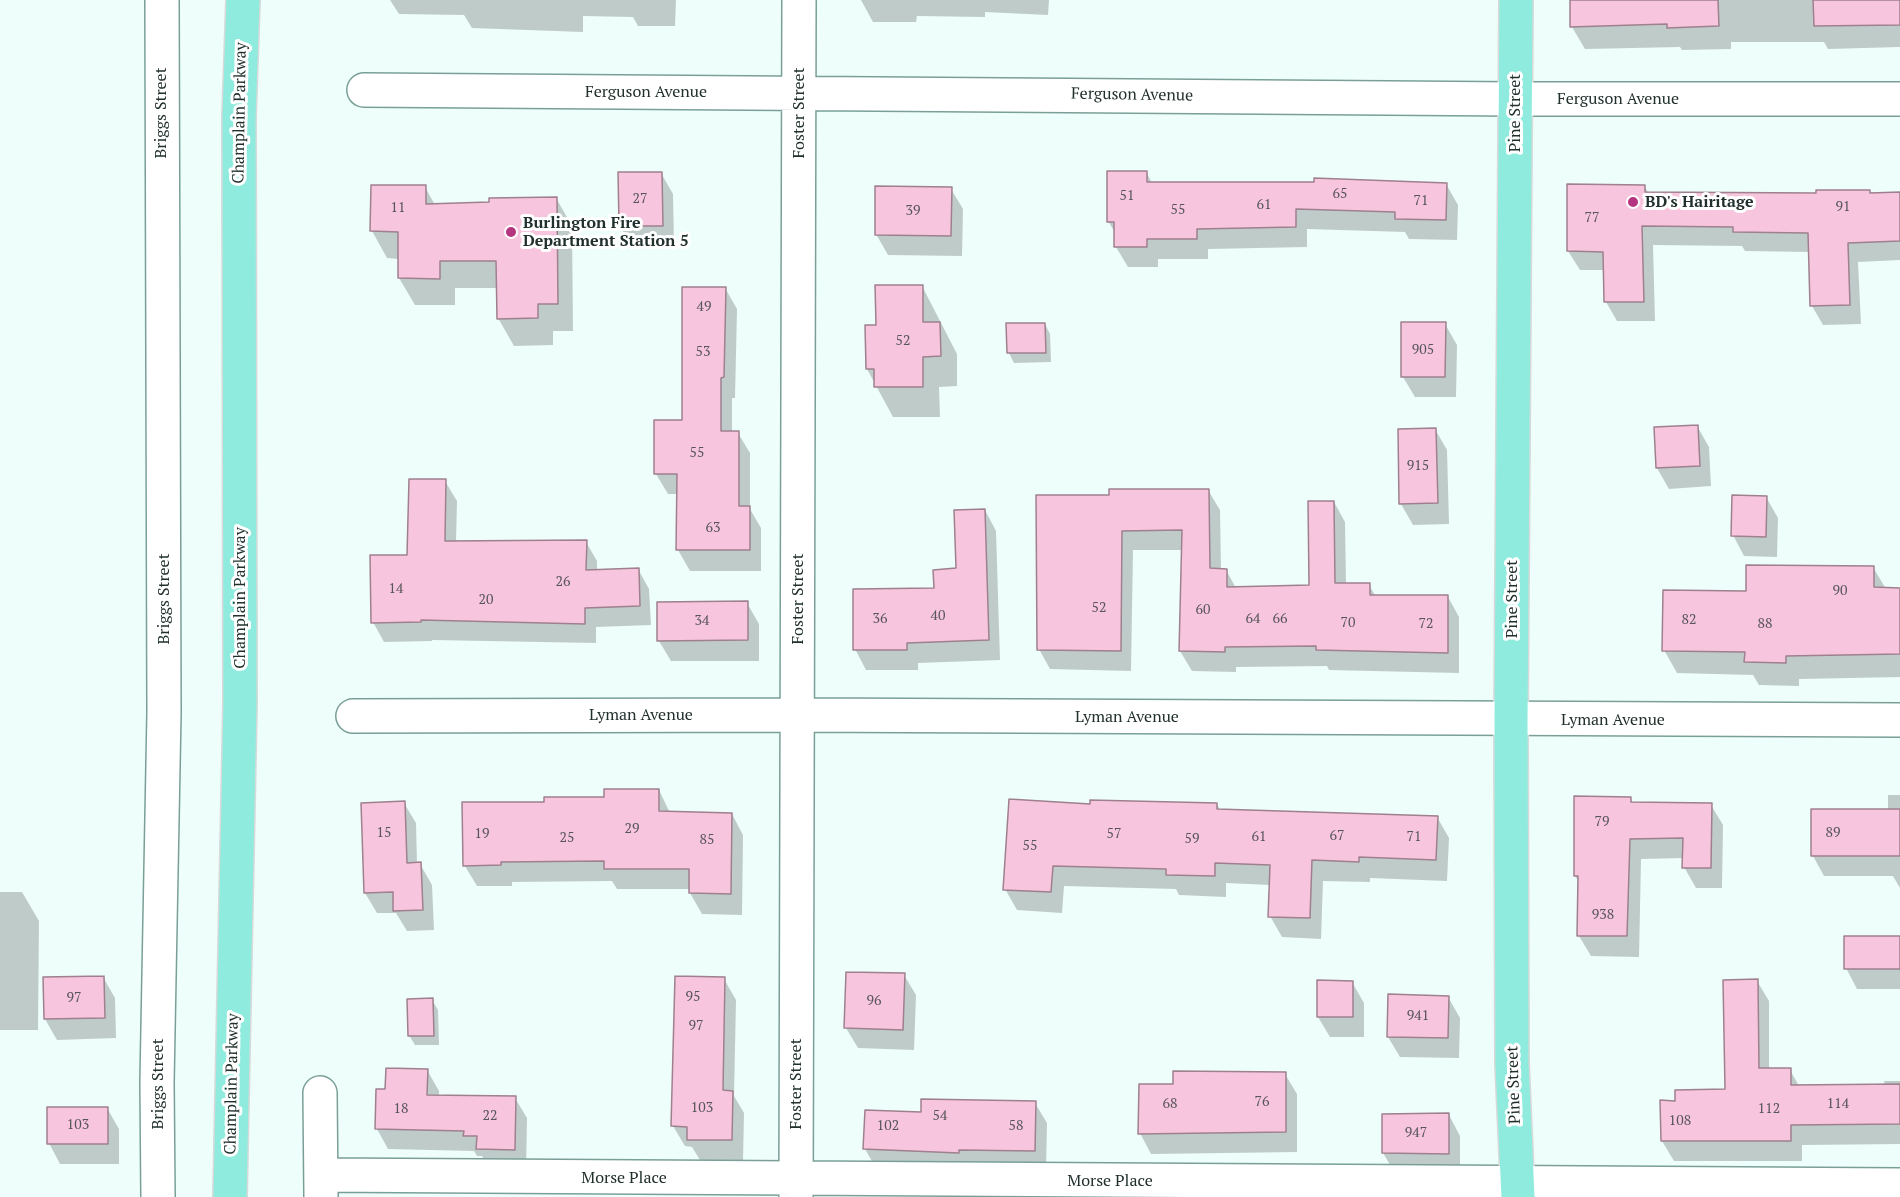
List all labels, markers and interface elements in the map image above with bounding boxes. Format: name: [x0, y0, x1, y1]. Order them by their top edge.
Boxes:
street label: Champlain Parkway: [229, 42, 251, 184]
street label: Briggs Street: [151, 67, 171, 159]
street label: Foster Street: [789, 67, 809, 159]
street label: Pine Street: [1505, 74, 1525, 152]
street label: Ferguson Avenue: [585, 82, 707, 102]
street label: Ferguson Avenue: [1071, 84, 1193, 106]
street label: Ferguson Avenue: [1557, 89, 1679, 109]
house number: 65: [1333, 186, 1347, 202]
house number: 51: [1120, 188, 1134, 204]
house number: 27: [633, 191, 647, 207]
place label: BD's Hairitage: [1645, 192, 1754, 212]
house number: 71: [1414, 193, 1428, 209]
marker: BD's Hairitage: [1626, 195, 1640, 209]
house number: 61: [1257, 197, 1271, 213]
house number: 91: [1836, 199, 1850, 215]
house number: 11: [391, 200, 405, 216]
house number: 55: [1171, 202, 1185, 218]
house number: 39: [906, 203, 920, 219]
house number: 77: [1585, 210, 1599, 226]
place label: Burlington Fire Department Station 5: [523, 213, 689, 251]
marker: Burlington Fire Department Station 5: [504, 225, 518, 239]
house number: 49: [697, 299, 711, 315]
house number: 52: [896, 333, 910, 349]
house number: 905: [1412, 342, 1434, 358]
house number: 53: [696, 344, 710, 360]
house number: 55: [690, 445, 704, 461]
house number: 915: [1407, 458, 1429, 474]
house number: 63: [706, 520, 720, 536]
street label: Champlain Parkway: [230, 527, 250, 669]
street label: Briggs Street: [154, 553, 174, 645]
street label: Foster Street: [788, 553, 808, 645]
street label: Pine Street: [1502, 560, 1522, 638]
house number: 26: [556, 574, 570, 590]
house number: 14: [389, 581, 403, 597]
house number: 90: [1833, 583, 1847, 599]
house number: 20: [479, 592, 493, 608]
house number: 52: [1092, 600, 1106, 616]
house number: 60: [1196, 602, 1210, 618]
house number: 40: [931, 608, 945, 624]
house number: 36: [873, 611, 887, 627]
house number: 64: [1246, 611, 1260, 627]
house number: 66: [1273, 611, 1287, 627]
house number: 82: [1682, 612, 1696, 628]
house number: 34: [695, 613, 709, 629]
house number: 70: [1341, 615, 1355, 631]
house number: 72: [1419, 616, 1433, 632]
house number: 88: [1758, 616, 1772, 632]
street label: Lyman Avenue: [589, 705, 693, 725]
street label: Lyman Avenue: [1075, 707, 1179, 727]
street label: Lyman Avenue: [1561, 710, 1665, 730]
house number: 79: [1595, 814, 1609, 830]
house number: 29: [625, 821, 639, 837]
house number: 15: [377, 825, 391, 841]
house number: 89: [1826, 825, 1840, 841]
house number: 19: [475, 826, 489, 842]
house number: 57: [1107, 826, 1121, 842]
house number: 67: [1330, 828, 1344, 844]
house number: 61: [1252, 829, 1266, 845]
house number: 71: [1407, 829, 1421, 845]
house number: 25: [560, 830, 574, 846]
house number: 59: [1185, 831, 1199, 847]
house number: 85: [700, 832, 714, 848]
house number: 55: [1023, 838, 1037, 854]
house number: 938: [1592, 907, 1614, 923]
house number: 95: [686, 989, 700, 1005]
house number: 97: [67, 990, 81, 1006]
house number: 96: [867, 993, 881, 1009]
house number: 941: [1407, 1008, 1429, 1024]
street label: Champlain Parkway: [221, 1013, 243, 1155]
house number: 97: [689, 1018, 703, 1034]
street label: Briggs Street: [148, 1038, 168, 1130]
street label: Foster Street: [786, 1038, 806, 1130]
street label: Pine Street: [1503, 1045, 1525, 1125]
house number: 76: [1255, 1094, 1269, 1110]
house number: 68: [1163, 1096, 1177, 1112]
house number: 114: [1827, 1096, 1849, 1112]
house number: 103: [691, 1100, 713, 1116]
house number: 18: [394, 1101, 408, 1117]
house number: 112: [1758, 1101, 1780, 1117]
house number: 22: [483, 1108, 497, 1124]
house number: 54: [933, 1108, 947, 1124]
house number: 108: [1669, 1113, 1691, 1129]
house number: 103: [67, 1117, 89, 1133]
house number: 102: [877, 1118, 899, 1134]
house number: 58: [1009, 1118, 1023, 1134]
house number: 947: [1405, 1125, 1427, 1141]
street label: Morse Place: [581, 1168, 667, 1188]
street label: Morse Place: [1067, 1171, 1153, 1191]

